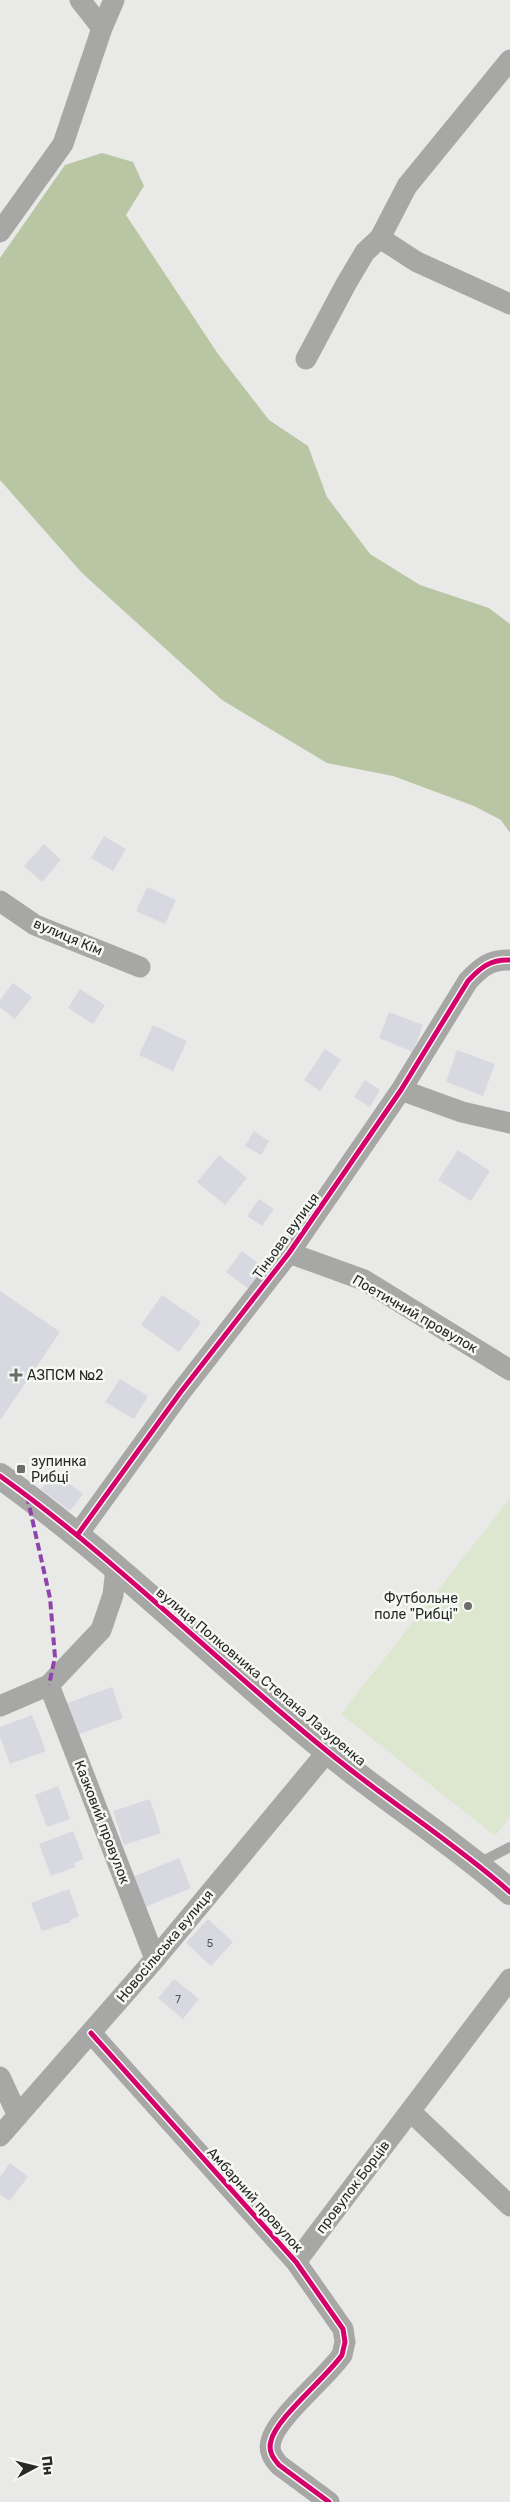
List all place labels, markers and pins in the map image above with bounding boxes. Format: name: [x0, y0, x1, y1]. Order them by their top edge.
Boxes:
place label: АЗПСМ №2: [27, 1367, 103, 1384]
marker: АЗПСМ №2: [9, 1368, 23, 1382]
place label: зупинка Рибці: [31, 1453, 86, 1486]
marker: зупинка Рибці: [15, 1463, 27, 1475]
place label: Футбольне поле "Рибці": [374, 1590, 458, 1623]
marker: Футбольне поле "Рибці": [462, 1600, 474, 1612]

